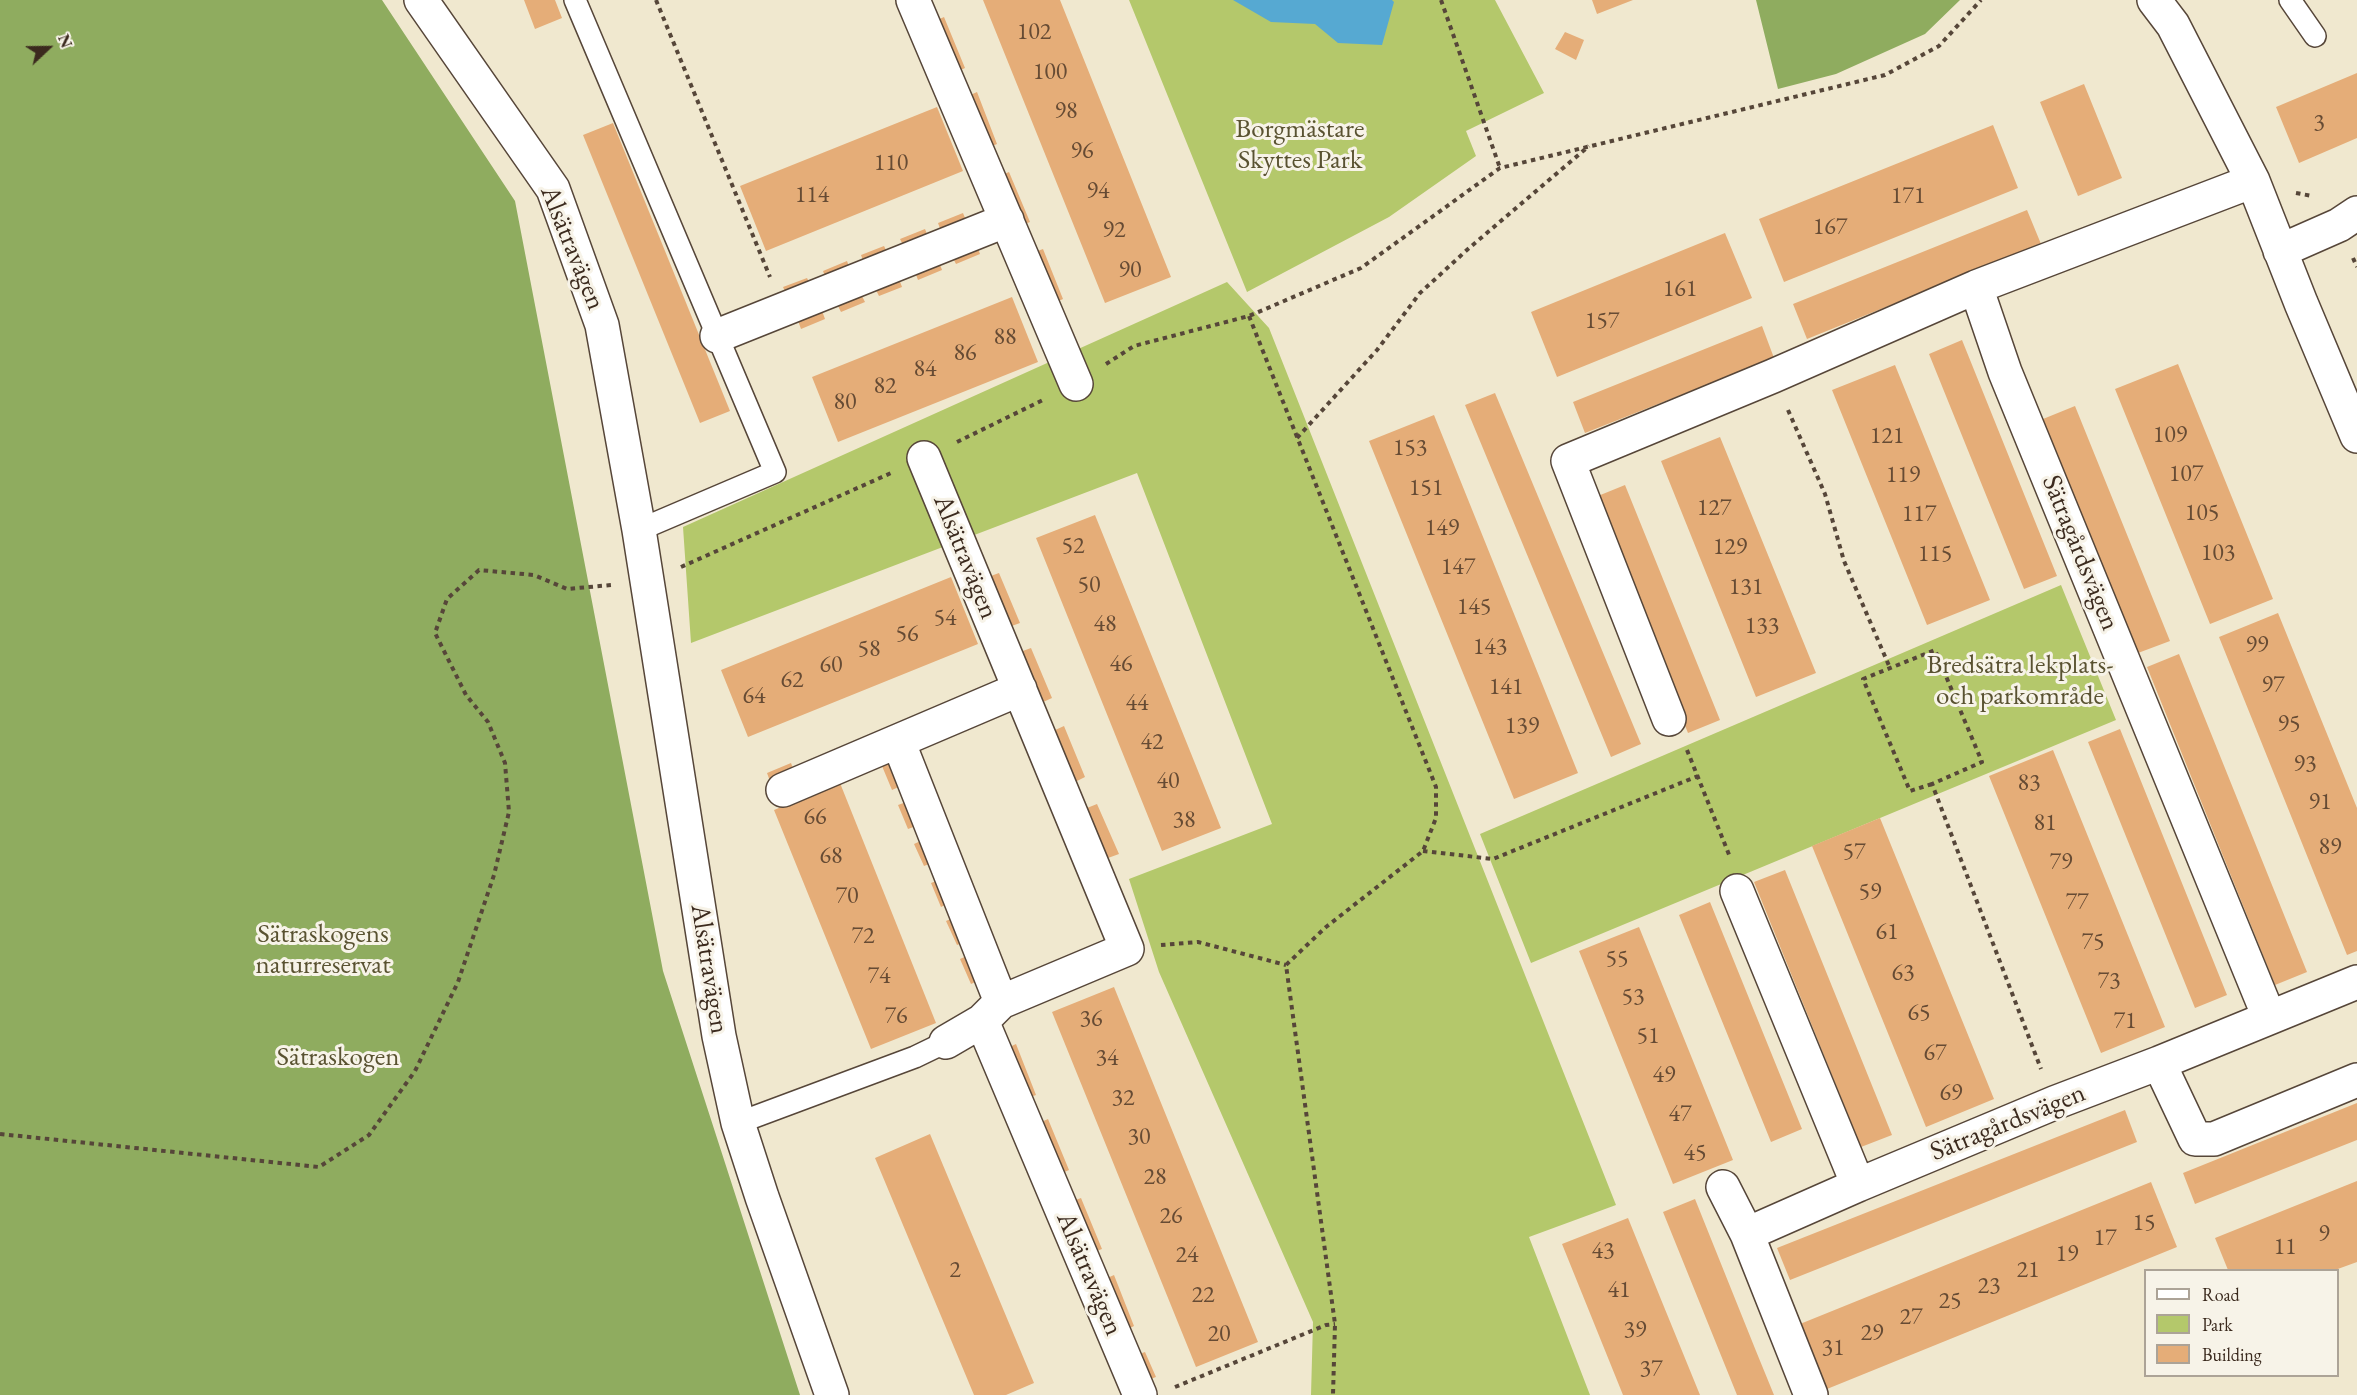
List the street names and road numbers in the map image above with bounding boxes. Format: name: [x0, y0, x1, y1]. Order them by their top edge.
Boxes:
street label: Alsätravägen: [532, 181, 612, 315]
street label: Sätragårdsvägen: [2034, 471, 2126, 635]
street label: Alsätravägen: [925, 490, 1005, 624]
street label: Alsätravägen: [683, 902, 735, 1036]
street label: Sätragårdsvägen: [1926, 1077, 2090, 1169]
street label: Alsätravägen: [1048, 1207, 1130, 1341]

